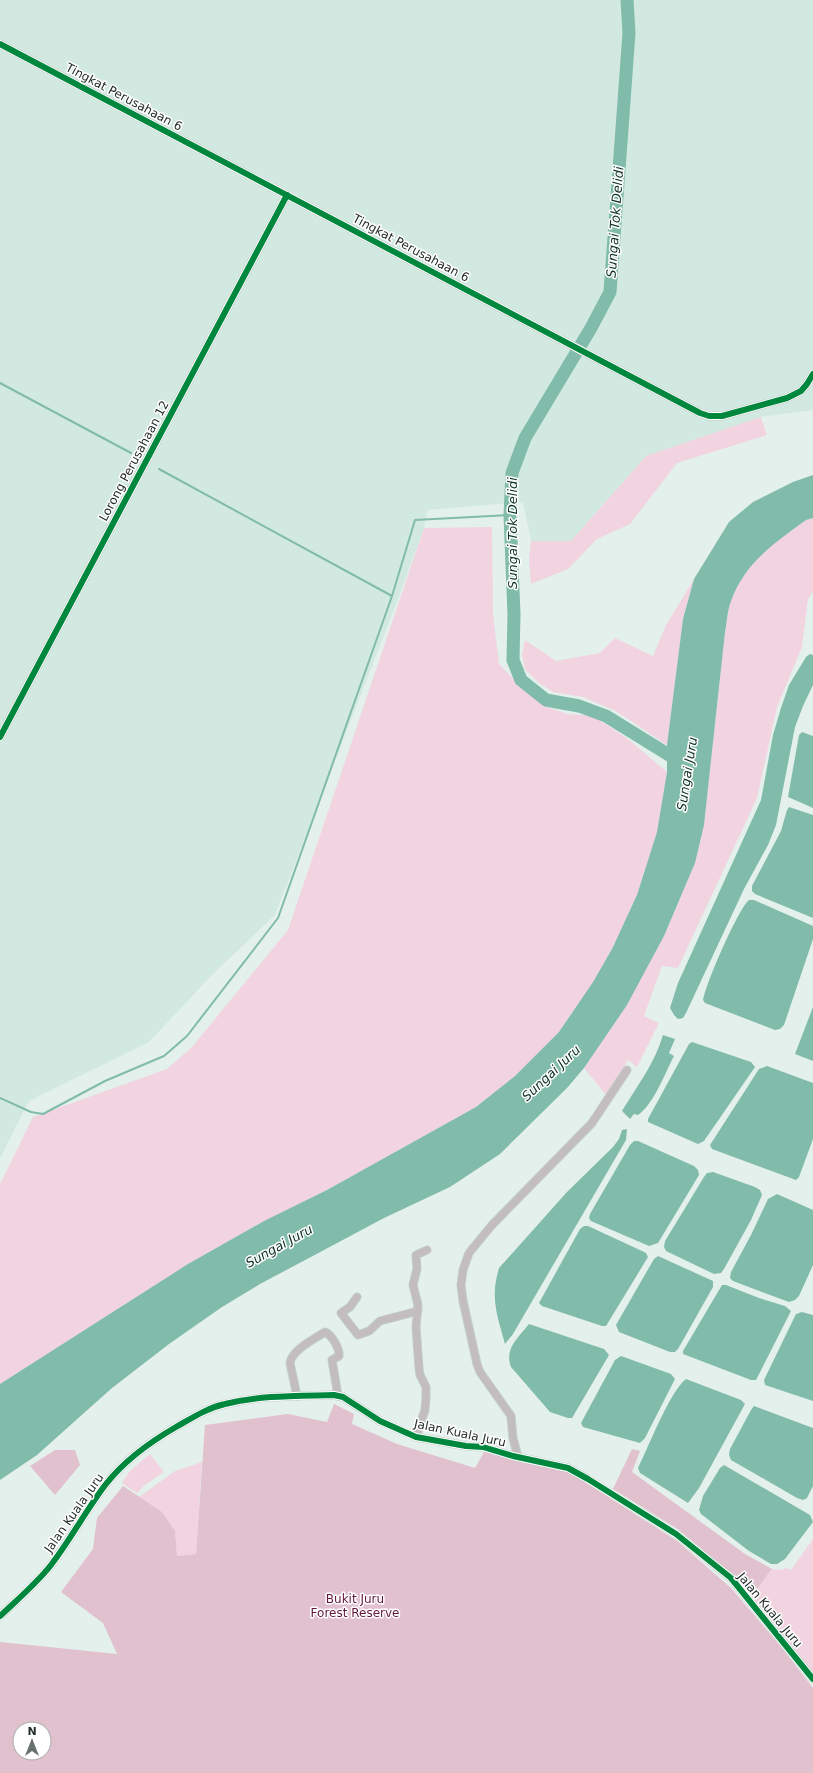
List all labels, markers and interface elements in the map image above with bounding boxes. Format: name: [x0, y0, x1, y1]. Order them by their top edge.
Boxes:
street label: Tingkat Perusahaan 6: [63, 60, 185, 134]
water label: Sungai Tok Delidi: [604, 165, 626, 278]
street label: Tingkat Perusahaan 6: [350, 211, 472, 285]
street label: Lorong Perusahaan 12: [96, 398, 172, 524]
water label: Sungai Tok Delidi: [505, 477, 520, 589]
water label: Sungai Juru: [674, 736, 700, 812]
water label: Sungai Juru: [519, 1042, 583, 1104]
water label: Sungai Juru: [243, 1221, 315, 1271]
street label: Jalan Kuala Juru: [412, 1416, 507, 1450]
street label: Jalan Kuala Juru: [41, 1471, 107, 1556]
street label: Jalan Kuala Juru: [734, 1569, 805, 1650]
park label: Bukit Juru Forest Reserve: [311, 1592, 399, 1620]
north arrow: [12, 1721, 52, 1761]
text: N: [27, 1725, 37, 1738]

